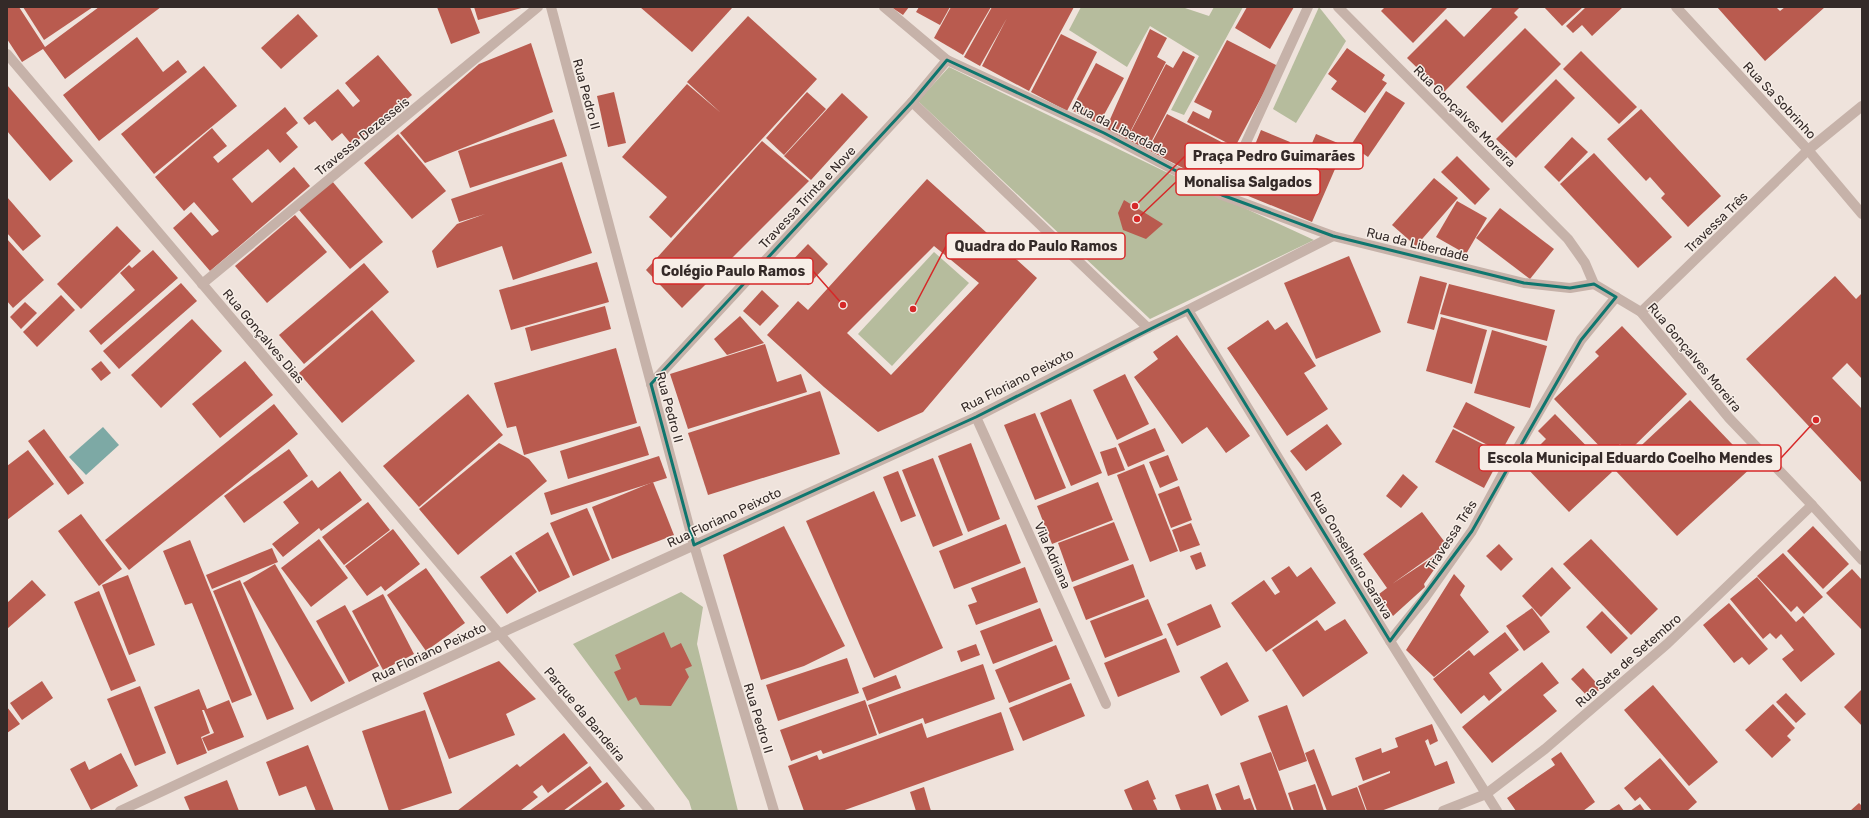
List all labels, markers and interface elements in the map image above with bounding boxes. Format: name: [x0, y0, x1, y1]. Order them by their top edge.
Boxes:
street label: Rua Pedro II: [570, 57, 603, 131]
street label: Rua Sa Sobrinho: [1740, 59, 1819, 142]
street label: Rua Gonçalves Moreira: [1411, 62, 1519, 170]
street label: Travessa Dezesseis: [312, 94, 413, 179]
street label: Rua da Liberdade: [1070, 98, 1170, 159]
street label: Travessa Trinta e Nove: [756, 143, 859, 252]
callout: Praça Pedro Guimarães: [1185, 143, 1363, 169]
text: Praça Pedro Guimarães: [1193, 148, 1356, 165]
callout: Monalisa Salgados: [1176, 169, 1320, 195]
text: Monalisa Salgados: [1184, 174, 1312, 191]
street label: Travessa Três: [1682, 189, 1751, 256]
street label: Rua da Liberdade: [1365, 225, 1471, 264]
callout: Quadra do Paulo Ramos: [946, 233, 1125, 259]
text: Quadra do Paulo Ramos: [954, 238, 1118, 255]
callout: Colégio Paulo Ramos: [653, 258, 813, 284]
text: Colégio Paulo Ramos: [661, 263, 805, 280]
street label: Rua Gonçalves Dias: [220, 286, 308, 387]
street label: Rua Gonçalves Moreira: [1645, 300, 1745, 415]
street label: Rua Floriano Peixoto: [959, 346, 1076, 415]
street label: Rua Pedro II: [653, 370, 686, 444]
callout: Escola Municipal Eduardo Coelho Mendes: [1479, 445, 1781, 471]
text: Escola Municipal Eduardo Coelho Mendes: [1487, 450, 1773, 467]
street label: Rua Floriano Peixoto: [665, 484, 784, 550]
street label: Rua Conselheiro Saraiva: [1308, 489, 1396, 622]
street label: Travessa Três: [1423, 497, 1480, 573]
street label: Vila Adriana: [1031, 520, 1074, 591]
street label: Rua Sete de Setembro: [1572, 610, 1684, 710]
street label: Rua Floriano Peixoto: [370, 619, 489, 685]
street label: Parque da Bandeira: [541, 664, 628, 764]
street label: Rua Pedro II: [741, 681, 776, 755]

